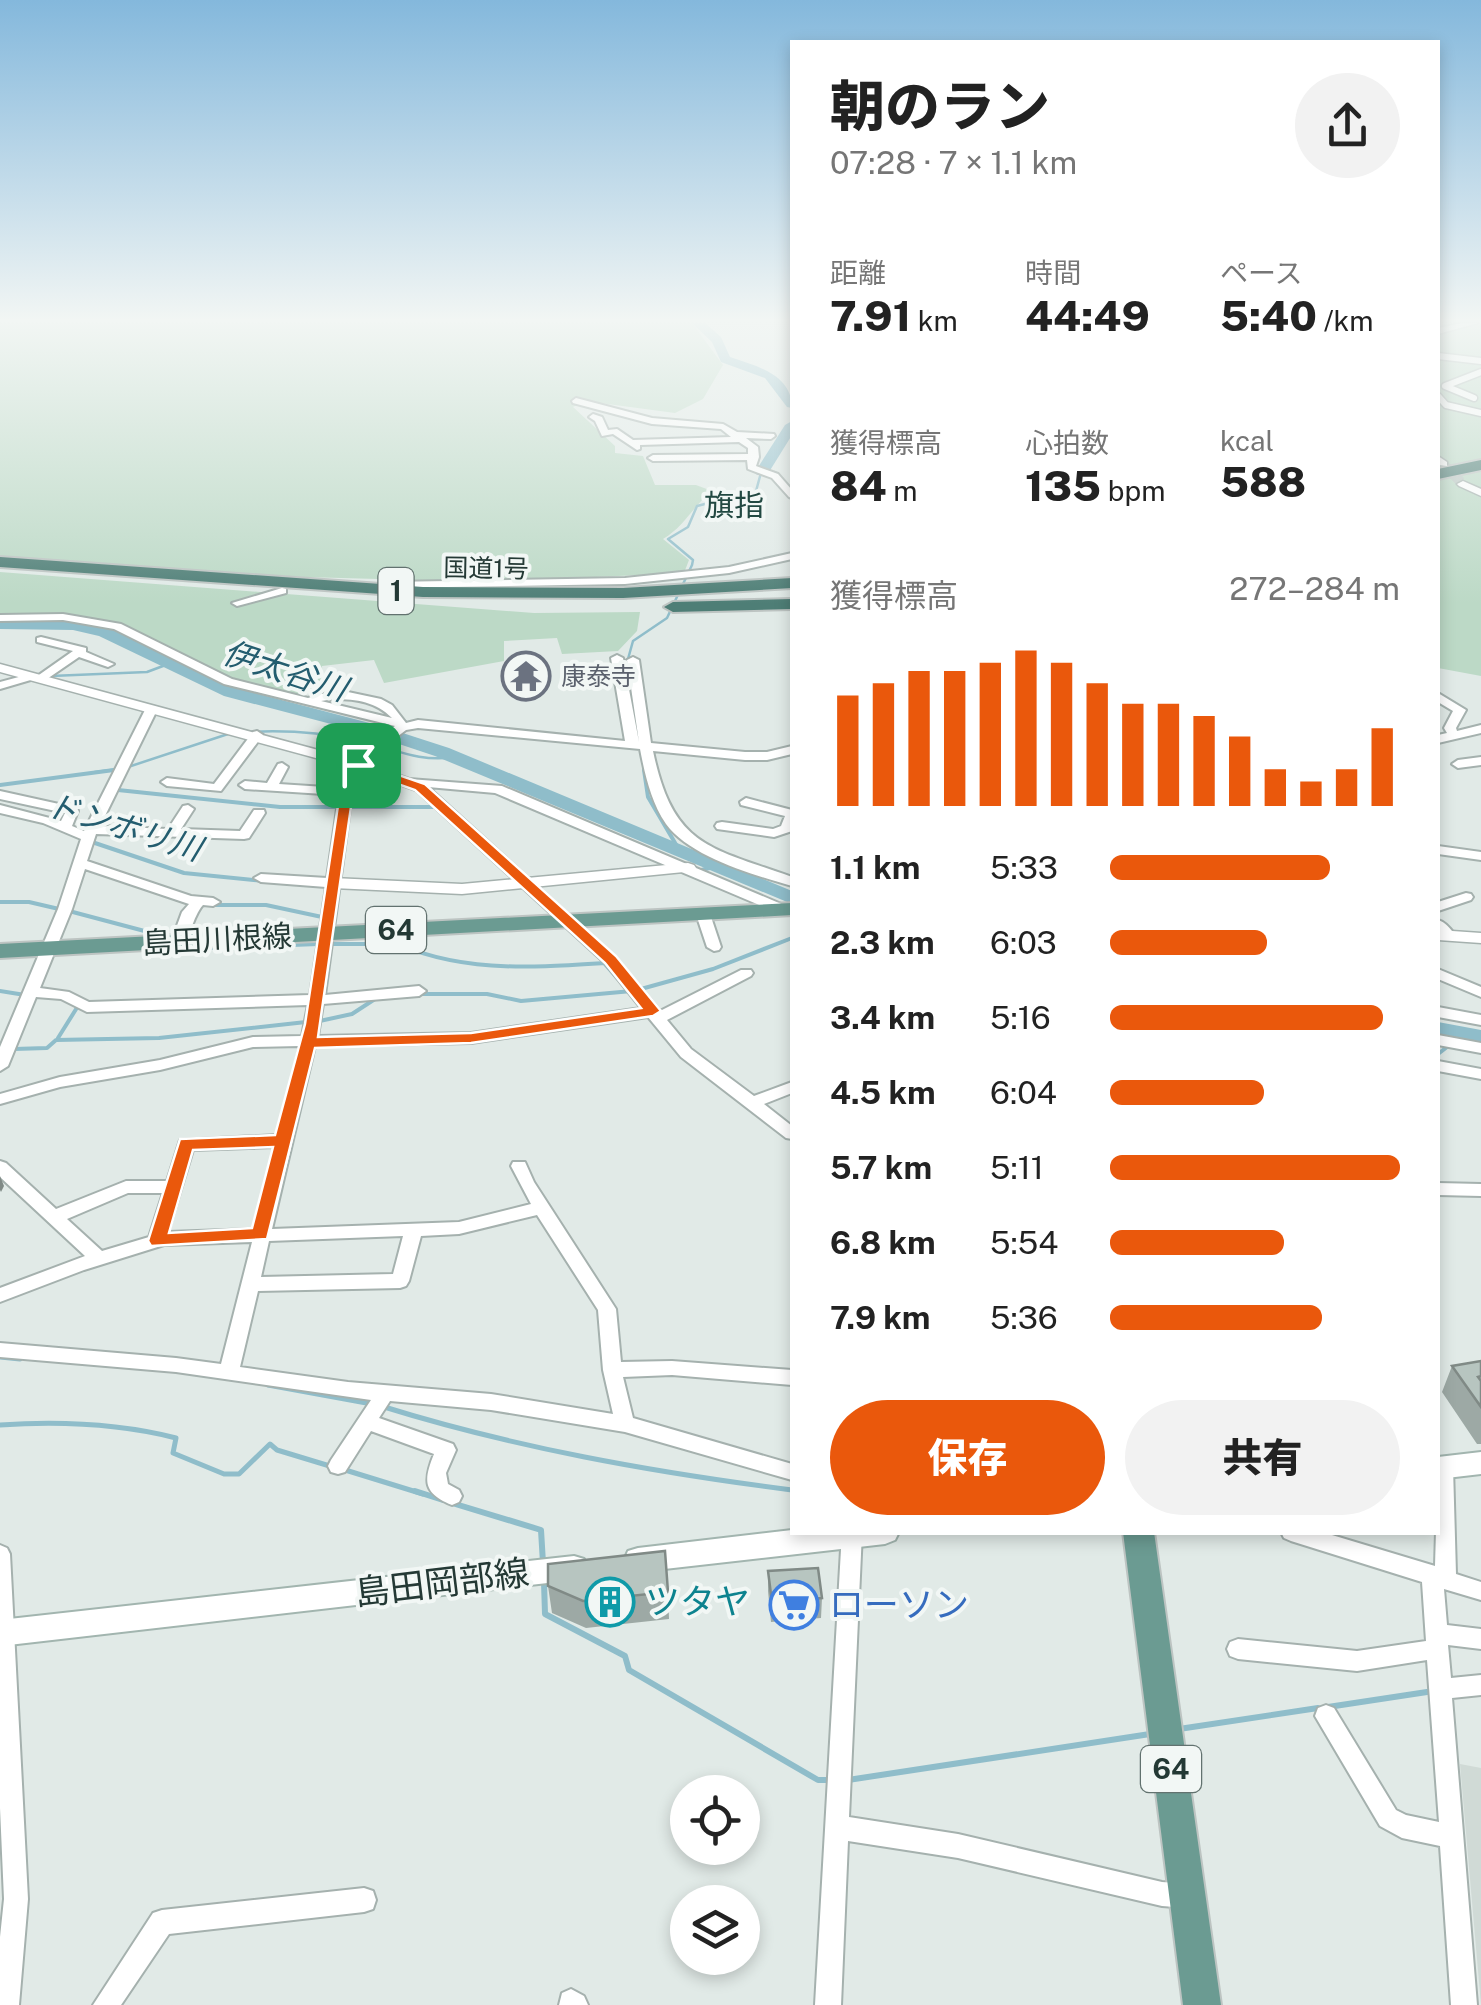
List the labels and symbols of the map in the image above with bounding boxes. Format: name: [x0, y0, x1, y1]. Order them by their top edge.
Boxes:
district label: 旗指: [704, 487, 764, 523]
street label: 国道1号: [443, 552, 529, 584]
road number: 1: [378, 568, 414, 614]
water label: 伊太谷川: [219, 633, 355, 709]
temple icon: 康泰寺: [500, 650, 552, 702]
place label: 康泰寺: [561, 661, 636, 691]
pin: [316, 723, 401, 808]
water label: ドンボリ川: [42, 785, 209, 868]
road number: 64: [366, 907, 426, 953]
street label: 島田川根線: [141, 917, 293, 961]
street label: 島田岡部線: [353, 1551, 531, 1614]
building icon: ツタヤ: [584, 1576, 636, 1628]
supermarket icon: ローソン: [768, 1579, 820, 1631]
place label: ツタヤ: [645, 1581, 750, 1622]
place label: ローソン: [829, 1584, 969, 1625]
road number: 64: [1141, 1746, 1201, 1792]

